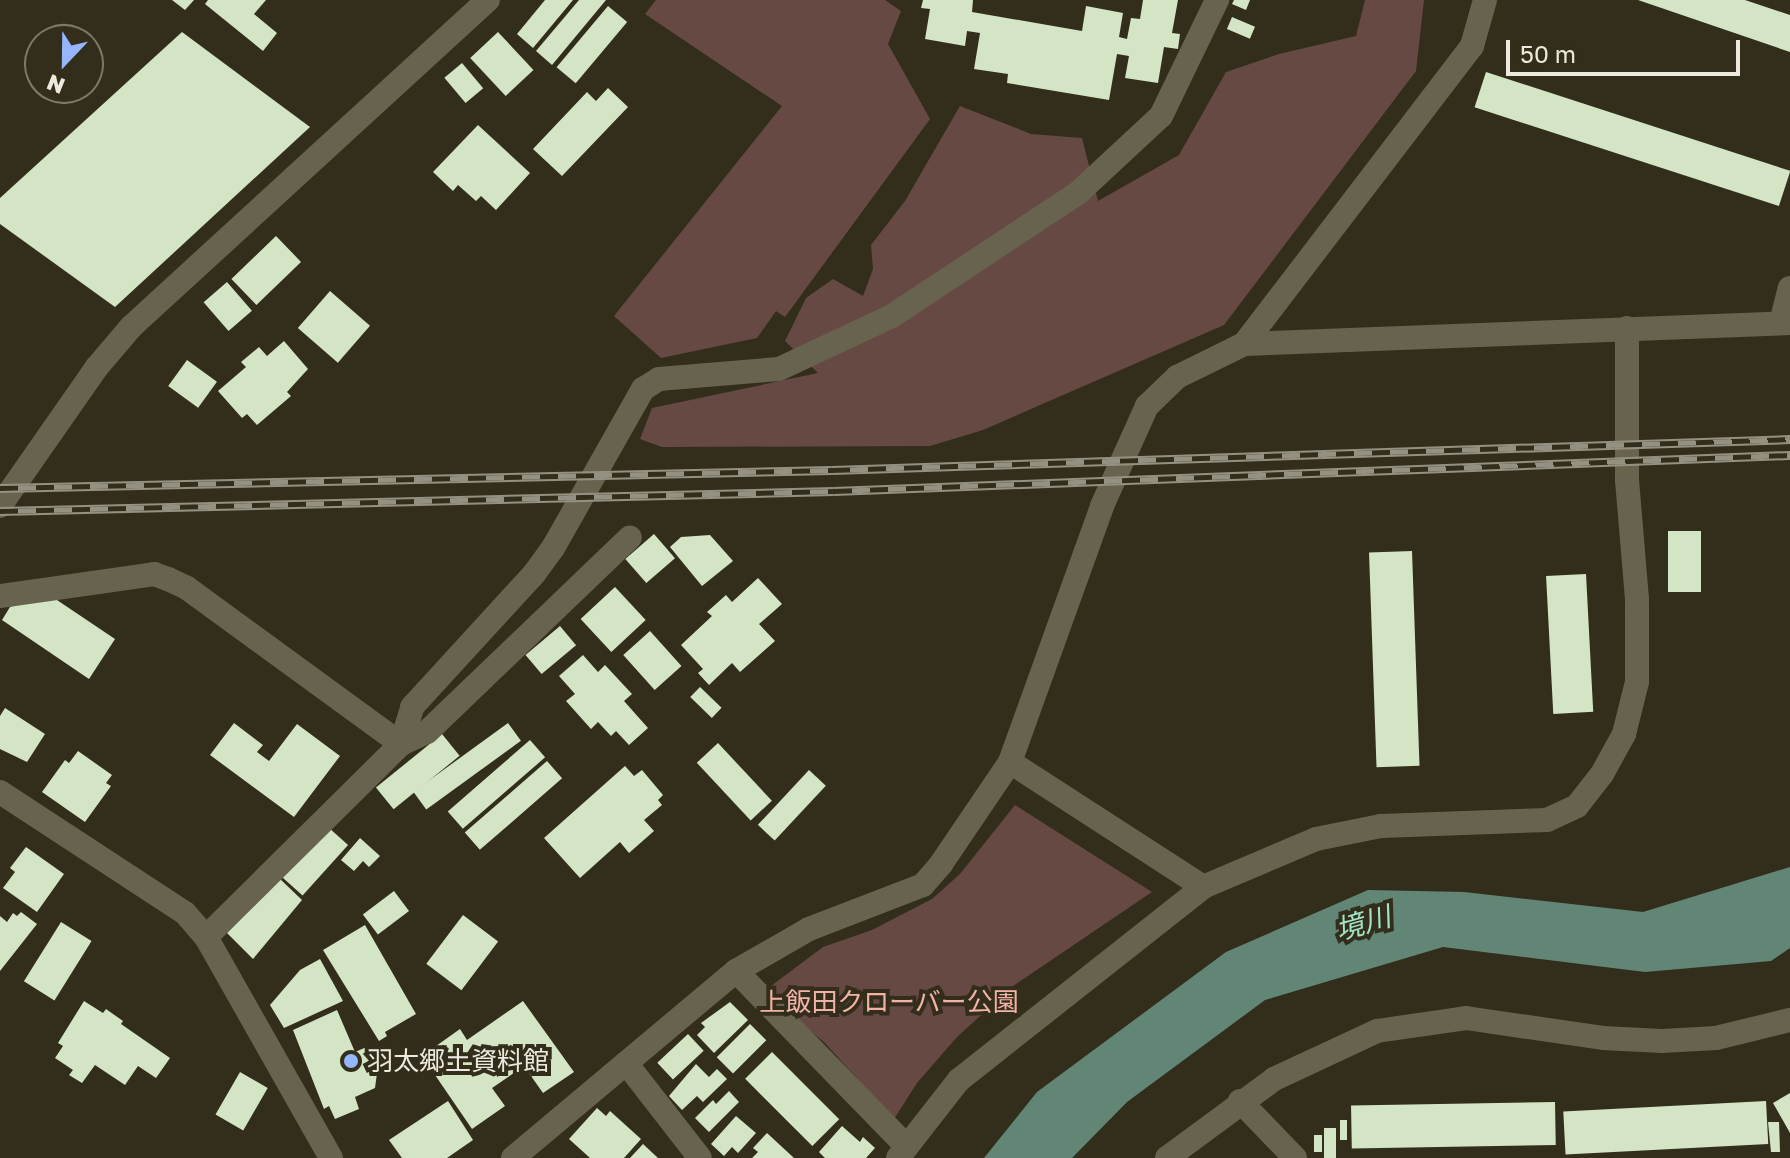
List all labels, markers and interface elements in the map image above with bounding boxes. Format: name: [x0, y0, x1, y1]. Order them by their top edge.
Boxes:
north arrow: [24, 24, 104, 104]
scale bar: [1510, 24, 1744, 74]
text: 50 m: [1520, 39, 1576, 68]
text: N: [43, 69, 68, 101]
water label: 境川: [1331, 899, 1395, 947]
park label: 上飯田クローバー公園: [759, 986, 1019, 1018]
place label: 羽太郷土資料館: [367, 1045, 549, 1077]
marker: 羽太郷土資料館: [342, 1052, 360, 1070]

